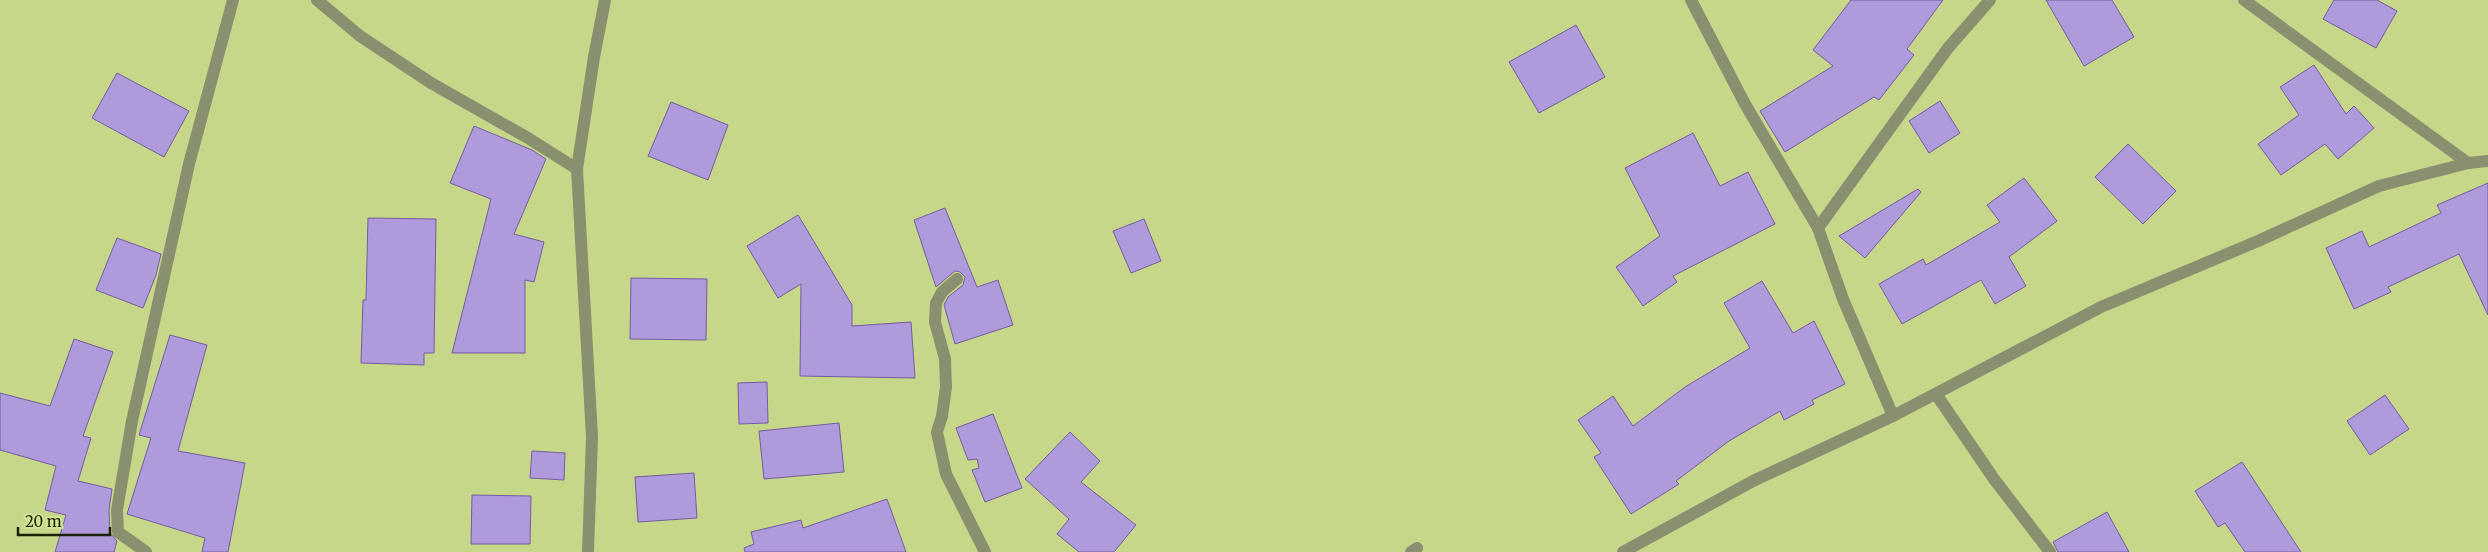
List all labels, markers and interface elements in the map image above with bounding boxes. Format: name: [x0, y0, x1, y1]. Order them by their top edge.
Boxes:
scale bar: [18, 504, 110, 536]
text: 20 m: [25, 512, 62, 531]

